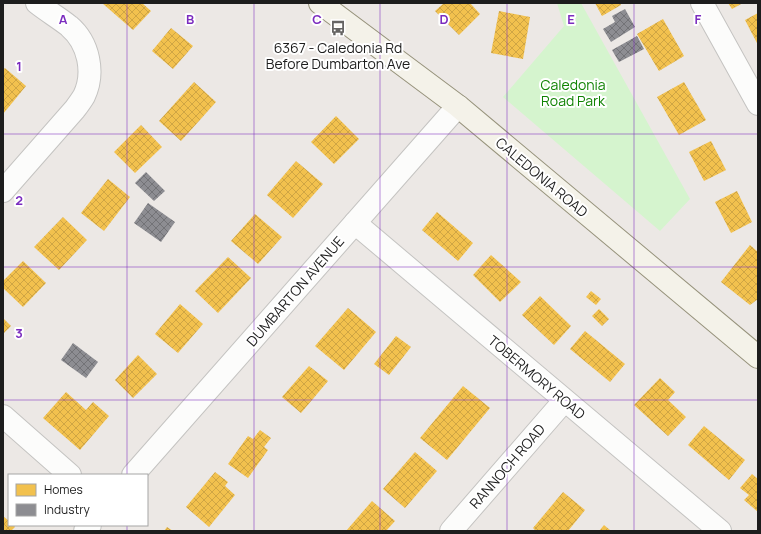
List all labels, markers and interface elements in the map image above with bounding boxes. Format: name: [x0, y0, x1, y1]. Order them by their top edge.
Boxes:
text: A: [59, 10, 68, 28]
text: B: [186, 10, 194, 28]
text: C: [312, 10, 322, 28]
text: D: [439, 10, 449, 28]
text: E: [567, 10, 575, 28]
text: F: [695, 10, 702, 28]
bus stop icon: 6367 - Caledonia Rd Before Dumbarton Ave: [329, 19, 347, 37]
place label: 6367 - Caledonia Rd Before Dumbarton Ave: [266, 38, 410, 73]
text: 1: [16, 57, 22, 75]
park label: Caledonia Road Park: [540, 75, 606, 110]
street label: CALEDONIA ROAD: [492, 133, 592, 221]
text: 2: [15, 191, 23, 209]
street label: DUMBARTON AVENUE: [242, 232, 348, 350]
text: 3: [15, 324, 23, 342]
street label: TOBERMORY ROAD: [484, 331, 590, 423]
street label: RANNOCH ROAD: [465, 420, 549, 512]
legend: [8, 474, 148, 526]
text: Homes: [44, 481, 83, 498]
text: Industry: [44, 501, 90, 518]

